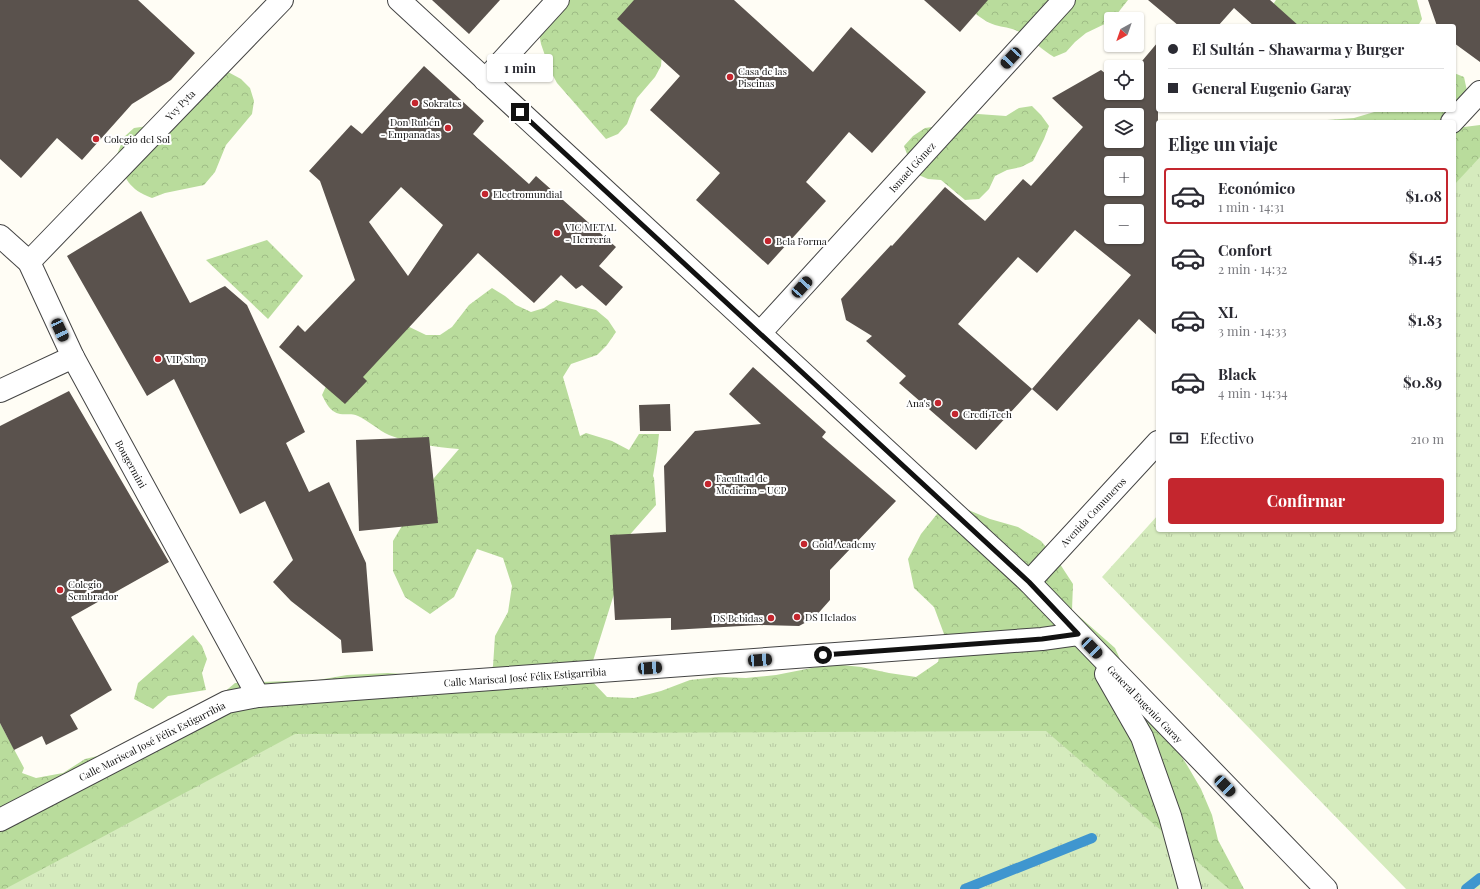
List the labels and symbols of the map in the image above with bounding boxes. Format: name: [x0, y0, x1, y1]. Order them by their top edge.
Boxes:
north arrow: [1104, 12, 1144, 52]
car: [998, 45, 1024, 71]
callout: 1 min: [487, 54, 553, 82]
place label: Casa de las Piscinas: [738, 64, 787, 90]
marker: Casa de las Piscinas: [725, 72, 735, 82]
street label: Yvy Pyta: [161, 87, 198, 124]
place label: Sokrates: [423, 96, 462, 110]
marker: Sokrates: [410, 98, 420, 108]
route end: [511, 103, 529, 121]
place label: Don Rubén - Empanadas: [381, 115, 440, 141]
marker: Don Rubén - Empanadas: [443, 123, 453, 133]
place label: Colegio del Sol: [104, 132, 170, 146]
marker: Colegio del Sol: [91, 134, 101, 144]
street label: Ismael Gómez: [886, 139, 939, 195]
place label: Electromundial: [493, 187, 562, 201]
marker: Electromundial: [480, 189, 490, 199]
place label: VIC METAL - Herrería: [564, 220, 617, 246]
marker: VIC METAL - Herrería: [552, 228, 562, 238]
place label: Bela Forma: [776, 234, 827, 248]
marker: Bela Forma: [763, 236, 773, 246]
car: [790, 274, 814, 300]
car: [49, 317, 71, 343]
place label: VIP Shop: [165, 352, 207, 366]
marker: VIP Shop: [153, 354, 163, 364]
place label: Ana's: [906, 396, 930, 410]
marker: Ana's: [933, 398, 943, 408]
place label: Credi Tech: [963, 407, 1012, 421]
marker: Credi Tech: [950, 409, 960, 419]
street label: Bougermini: [112, 437, 150, 491]
place label: Facultad de Medicina - UCP: [716, 471, 787, 497]
street label: Avenida Comuneros: [1056, 474, 1129, 551]
marker: Facultad de Medicina - UCP: [703, 479, 713, 489]
place label: Gold Academy: [812, 537, 876, 551]
marker: Gold Academy: [799, 539, 809, 549]
place label: Colegio Sembrador: [68, 577, 119, 603]
marker: Colegio Sembrador: [55, 585, 65, 595]
place label: DS Helados: [805, 610, 856, 624]
place label: DS Bebidas: [713, 611, 763, 625]
marker: DS Helados: [792, 612, 802, 622]
marker: DS Bebidas: [766, 613, 776, 623]
car: [1079, 635, 1105, 661]
route start: [814, 646, 832, 664]
car: [748, 653, 772, 667]
car: [638, 661, 662, 675]
street label: General Eugenio Garay: [1104, 662, 1186, 746]
street label: Calle Mariscal José Félix Estigarribia: [443, 664, 607, 690]
street label: Calle Mariscal José Félix Estigarribia: [76, 698, 228, 784]
car: [1212, 773, 1238, 799]

